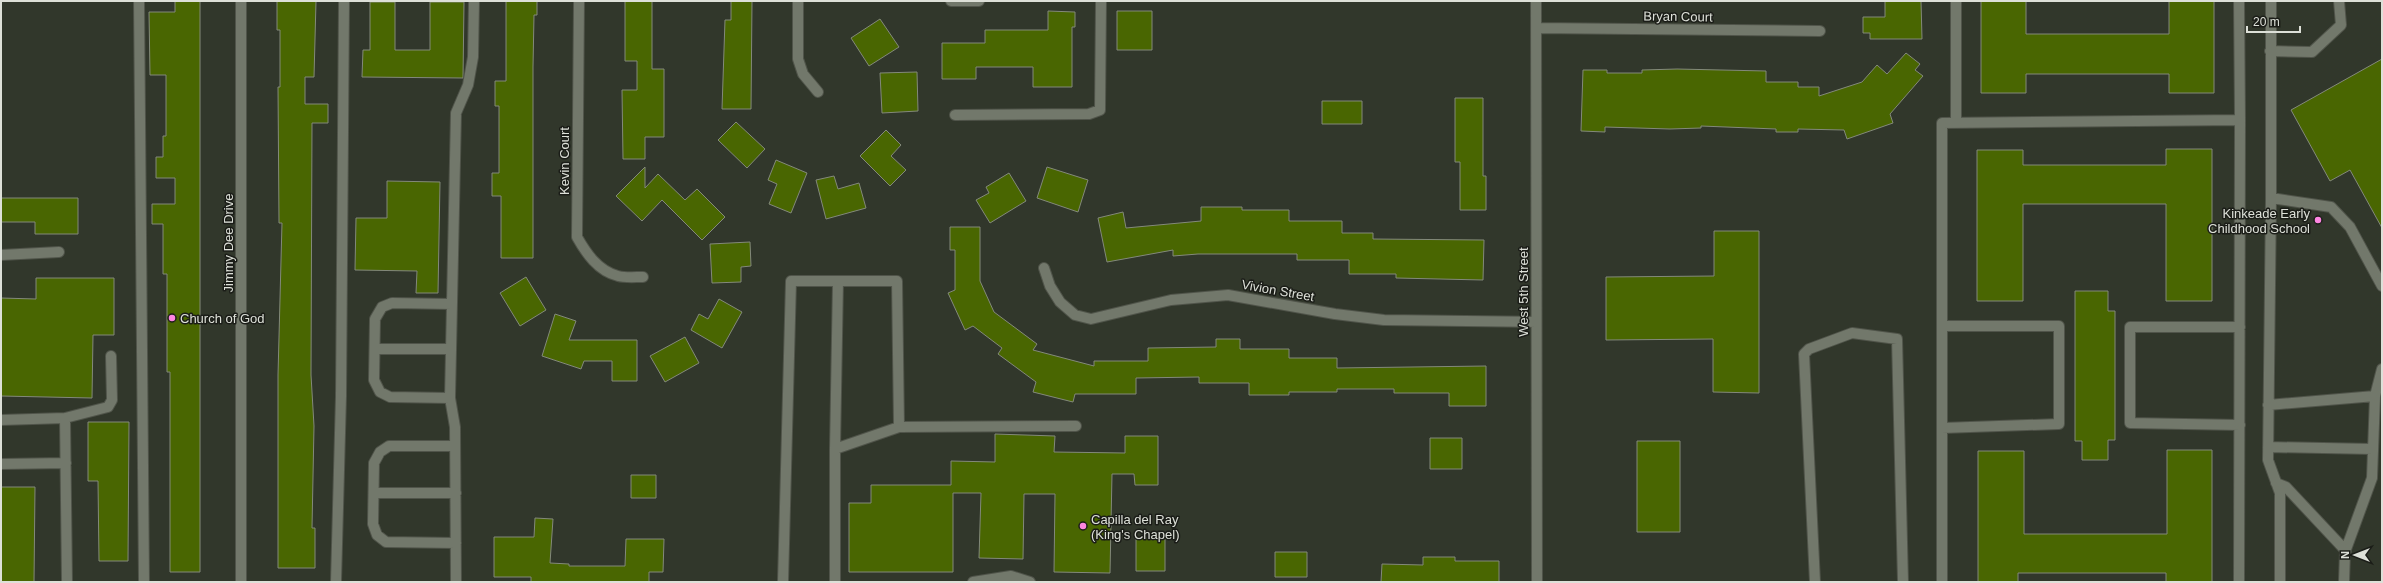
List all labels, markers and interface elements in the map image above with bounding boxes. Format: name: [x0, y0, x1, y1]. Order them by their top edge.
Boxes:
street label: Bryan Court: [1643, 8, 1713, 25]
scale bar: [2247, 8, 2300, 34]
text: 20 m: [2253, 15, 2280, 29]
street label: Kevin Court: [557, 127, 572, 195]
street label: Jimmy Dee Drive: [221, 194, 236, 292]
place label: Kinkeade Early Childhood School: [2208, 206, 2310, 236]
marker: Kinkeade Early Childhood School: [2313, 215, 2323, 225]
street label: West 5th Street: [1516, 247, 1531, 337]
street label: Vivion Street: [1240, 277, 1316, 304]
place label: Church of God: [180, 311, 265, 326]
marker: Church of God: [167, 313, 177, 323]
place label: Capilla del Ray (King's Chapel): [1091, 512, 1179, 542]
marker: Capilla del Ray (King's Chapel): [1078, 521, 1088, 531]
north arrow: [2335, 535, 2375, 575]
text: N: [2339, 551, 2351, 559]

